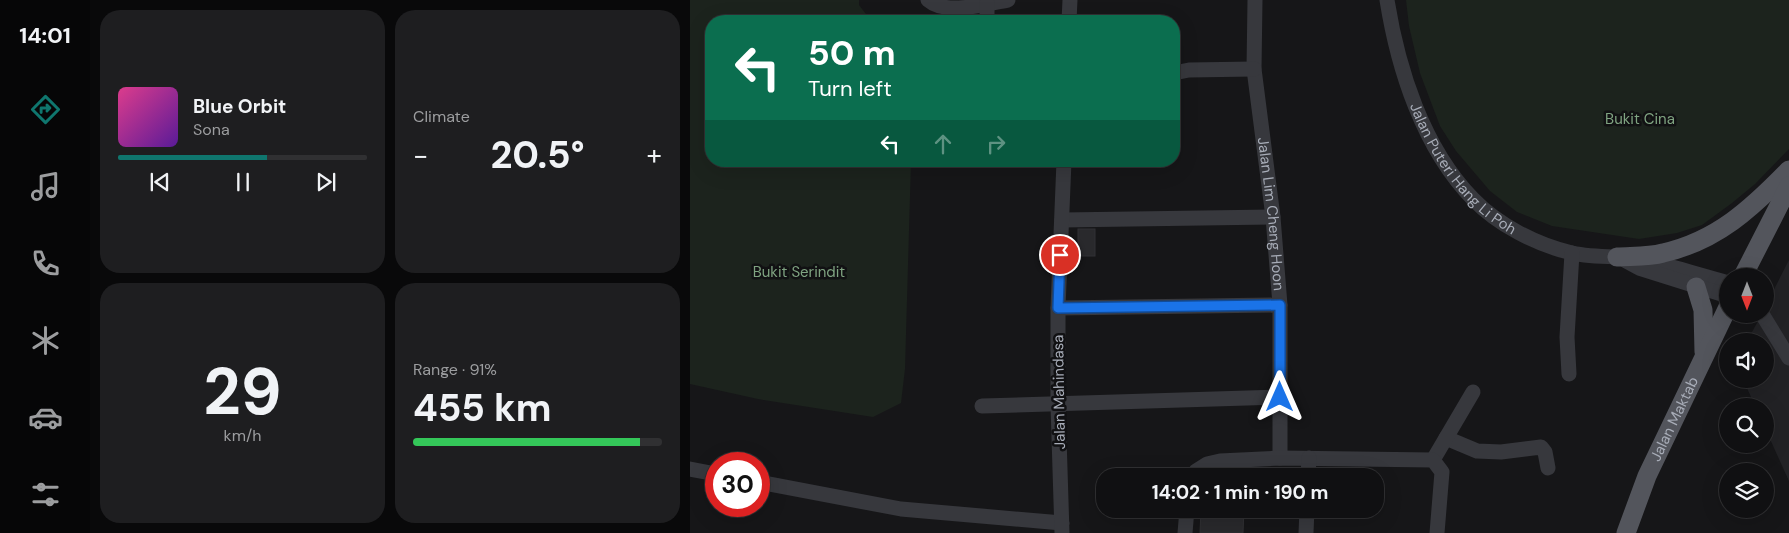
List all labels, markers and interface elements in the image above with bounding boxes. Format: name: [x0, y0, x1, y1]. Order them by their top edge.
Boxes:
text: 14:01: [19, 21, 71, 50]
text: 50 m: [808, 30, 896, 76]
icon: left: [725, 35, 790, 100]
text: Turn left: [808, 74, 892, 103]
icon: directions: [28, 92, 63, 127]
text: Blue Orbit: [193, 94, 286, 119]
street label: Jalan Puteri Hang Li Poh: [1405, 100, 1520, 239]
text: Climate: [413, 106, 470, 127]
park label: Bukit Cina: [1605, 109, 1675, 129]
text: Sona: [193, 119, 230, 140]
text: 20.5°: [490, 130, 585, 180]
icon: left: [876, 130, 904, 158]
icon: ahead: [929, 130, 957, 158]
icon: right: [982, 130, 1010, 158]
street label: Jalan Lim Cheng Hoon: [1253, 136, 1289, 292]
text: −: [413, 137, 428, 174]
text: +: [647, 137, 662, 174]
icon: previous: [146, 168, 174, 196]
icon: pause: [229, 168, 257, 196]
icon: next: [312, 168, 340, 196]
icon: music: [28, 169, 63, 204]
pin: [1039, 234, 1081, 276]
icon: arrive: [1046, 241, 1074, 269]
icon: phone: [28, 246, 63, 281]
park label: Bukit Serindit: [753, 262, 845, 282]
north arrow: [1719, 268, 1774, 322]
map controls: [1719, 268, 1774, 518]
icon: climate: [28, 323, 63, 358]
button: sound: [1719, 333, 1774, 388]
street label: Jalan Mahindasa: [1048, 335, 1070, 449]
text: 29: [203, 350, 282, 434]
text: Range · 91%: [413, 359, 497, 380]
position arrow: [1253, 370, 1305, 422]
street label: Jalan Maktab: [1646, 373, 1703, 465]
text: 455 km: [413, 383, 552, 433]
button: search: [1719, 398, 1774, 453]
icon: car: [28, 400, 63, 435]
text: km/h: [224, 425, 261, 446]
speed limit sign: 30: [705, 452, 770, 517]
button: layers: [1719, 463, 1774, 518]
icon: filters: [28, 477, 63, 512]
text: 14:02 · 1 min · 190 m: [1152, 480, 1328, 505]

